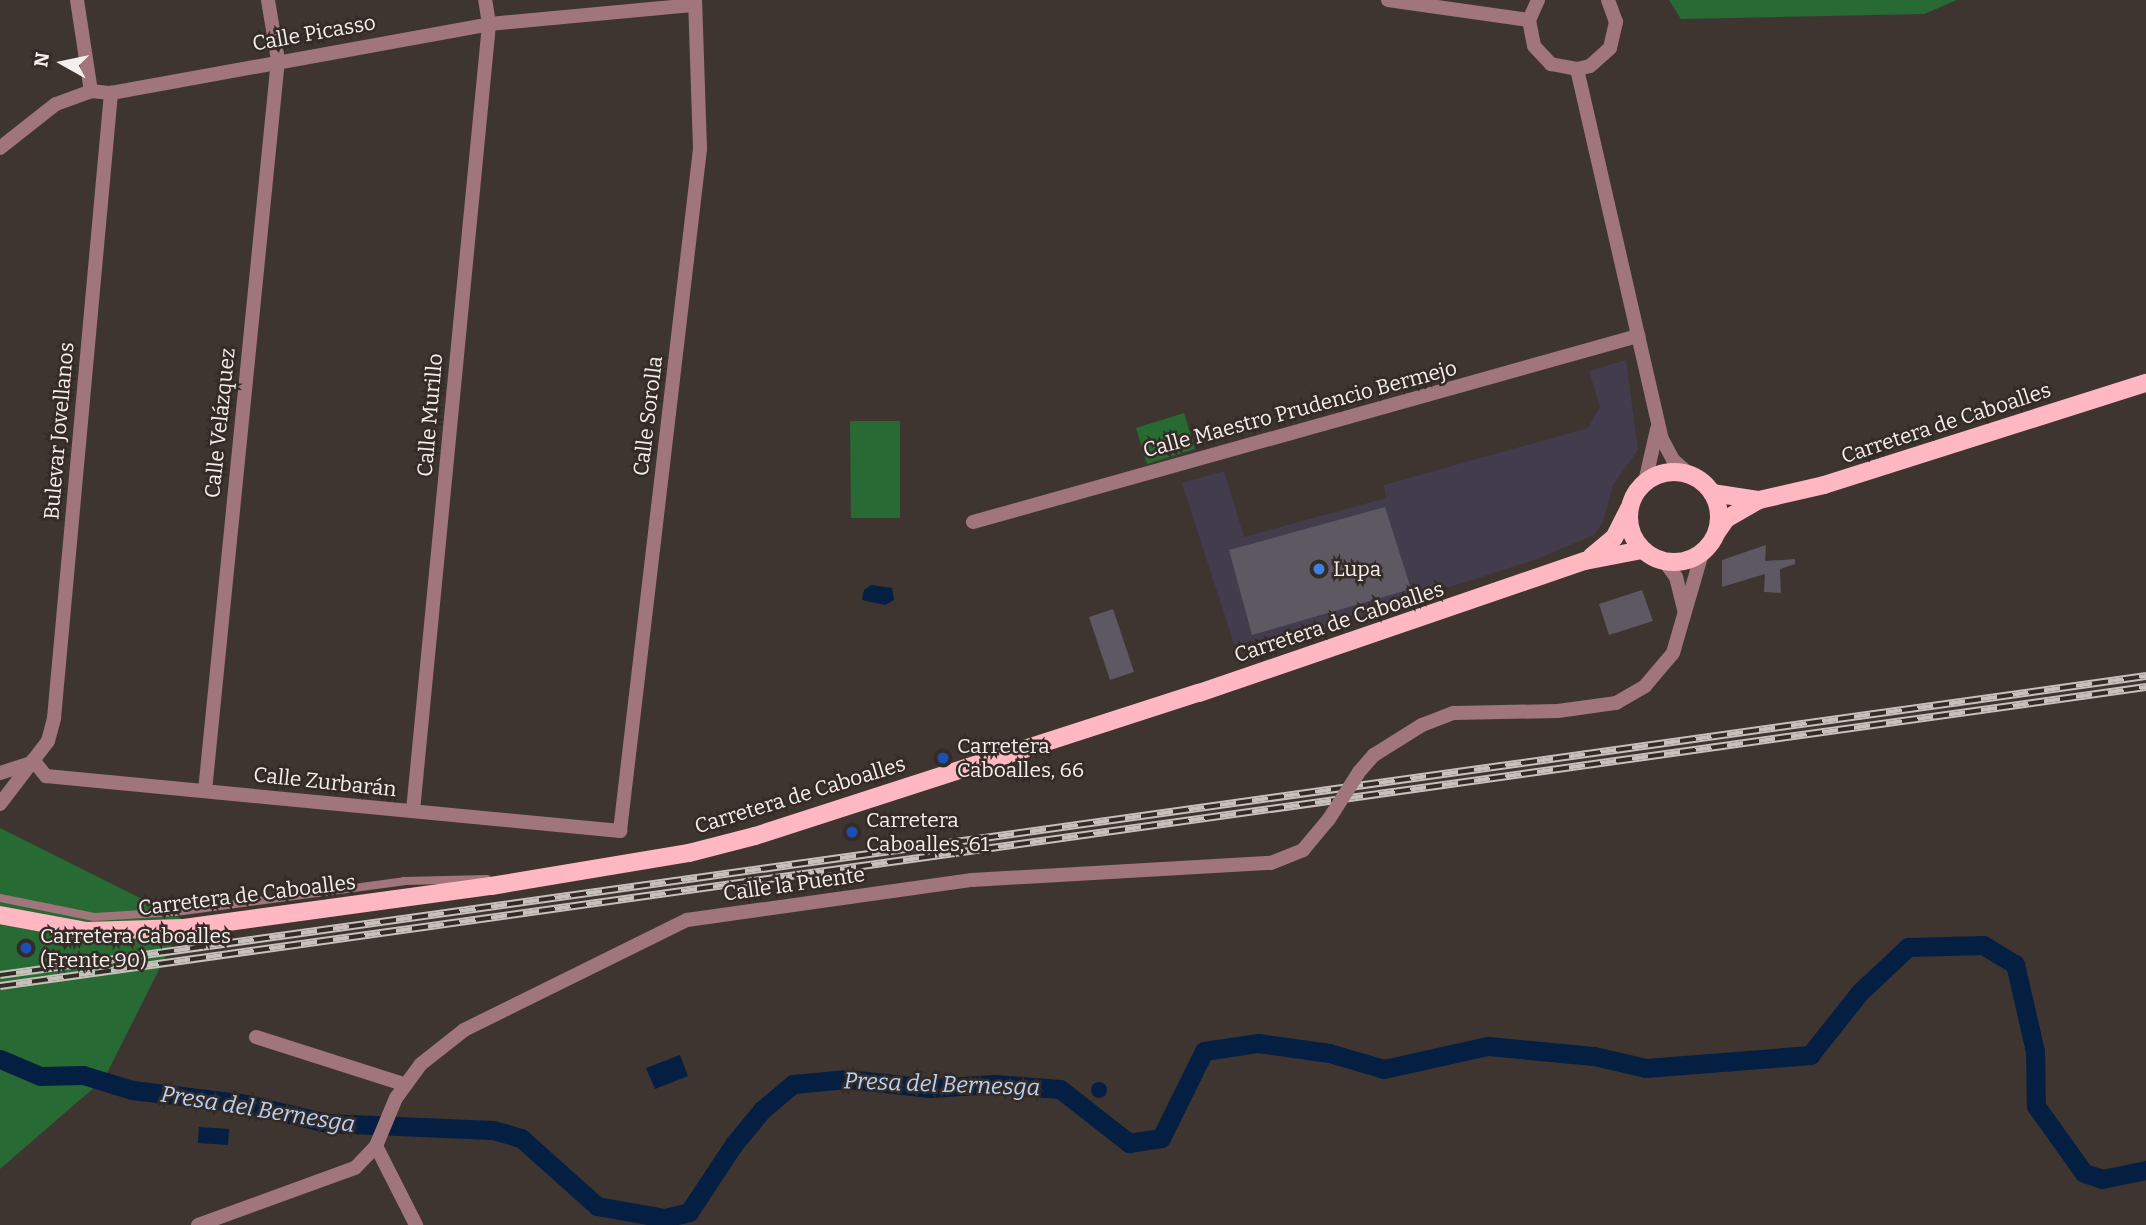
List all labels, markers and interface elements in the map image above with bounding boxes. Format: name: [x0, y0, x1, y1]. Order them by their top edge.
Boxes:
street label: Calle Picasso: [250, 10, 378, 56]
north arrow: [28, 28, 98, 98]
text: N: [29, 51, 54, 69]
street label: Bulevar Jovellanos: [39, 341, 79, 521]
street label: Calle Velázquez: [200, 347, 240, 499]
street label: Calle Murillo: [412, 352, 448, 478]
street label: Calle Sorolla: [628, 354, 668, 478]
street label: Calle Maestro Prudencio Bermejo: [1140, 355, 1460, 463]
street label: Carretera de Caboalles: [1838, 377, 2054, 469]
place label: Lupa: [1333, 556, 1381, 582]
marker: Lupa: [1311, 561, 1327, 577]
street label: Carretera de Caboalles: [1231, 576, 1447, 668]
place label: Carretera Caboalles, 66: [957, 733, 1084, 783]
marker: Carretera Caboalles, 66: [935, 750, 951, 766]
street label: Carretera de Caboalles: [692, 751, 908, 839]
street label: Calle Zurbarán: [252, 762, 398, 802]
place label: Carretera Caboalles, 61: [866, 807, 989, 857]
marker: Carretera Caboalles, 61: [844, 824, 860, 840]
street label: Calle la Puente: [722, 862, 866, 906]
street label: Carretera de Caboalles: [137, 869, 357, 921]
place label: Carretera Caboalles (Frente 90): [40, 923, 231, 973]
marker: Carretera Caboalles (Frente 90): [18, 940, 34, 956]
water label: Presa del Bernesga: [843, 1067, 1041, 1101]
water label: Presa del Bernesga: [159, 1080, 357, 1138]

